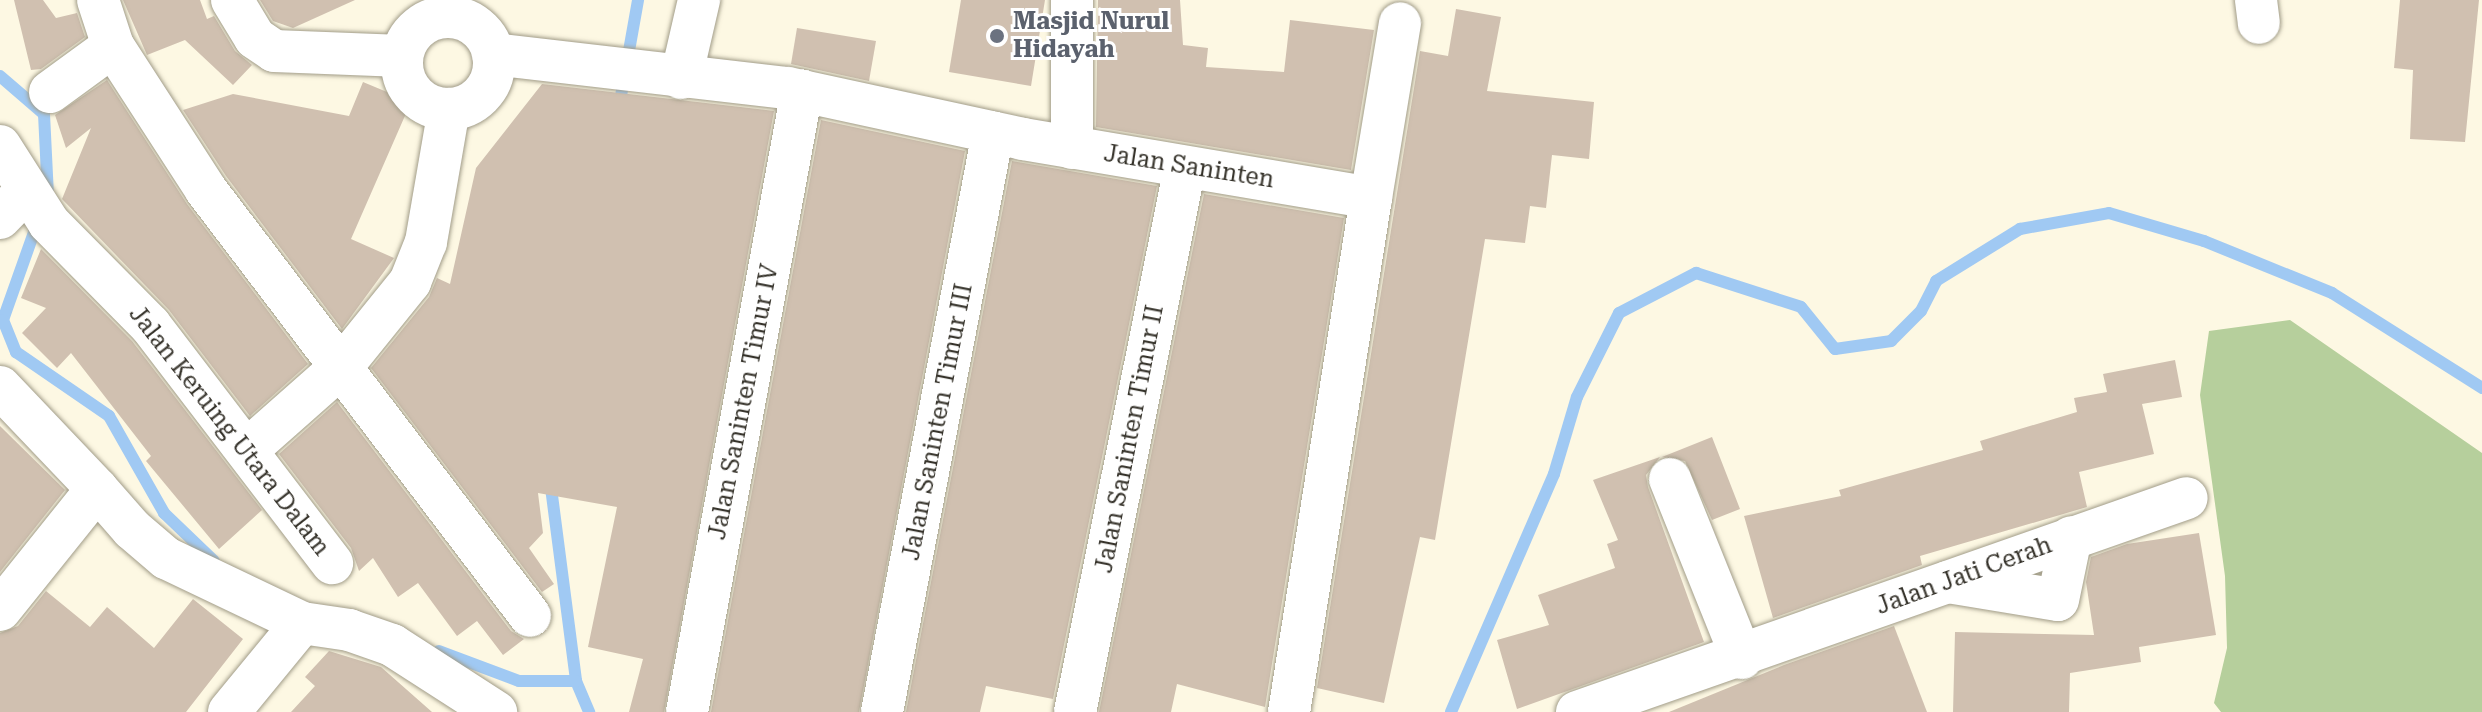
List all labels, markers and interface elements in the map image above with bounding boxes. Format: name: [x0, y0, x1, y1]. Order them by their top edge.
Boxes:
place label: Masjid Nurul Hidayah: [1013, 8, 1169, 64]
marker: Masjid Nurul Hidayah: [988, 27, 1006, 45]
street label: Jalan Saninten: [1102, 139, 1276, 195]
street label: Jalan Saninten Timur IV: [703, 262, 785, 542]
street label: Jalan Saninten Timur III: [897, 281, 979, 563]
street label: Jalan Keruing Utara Dalam: [122, 300, 336, 562]
street label: Jalan Saninten Timur II: [1090, 303, 1170, 575]
street label: Jalan Jati Cerah: [1872, 531, 2056, 621]

